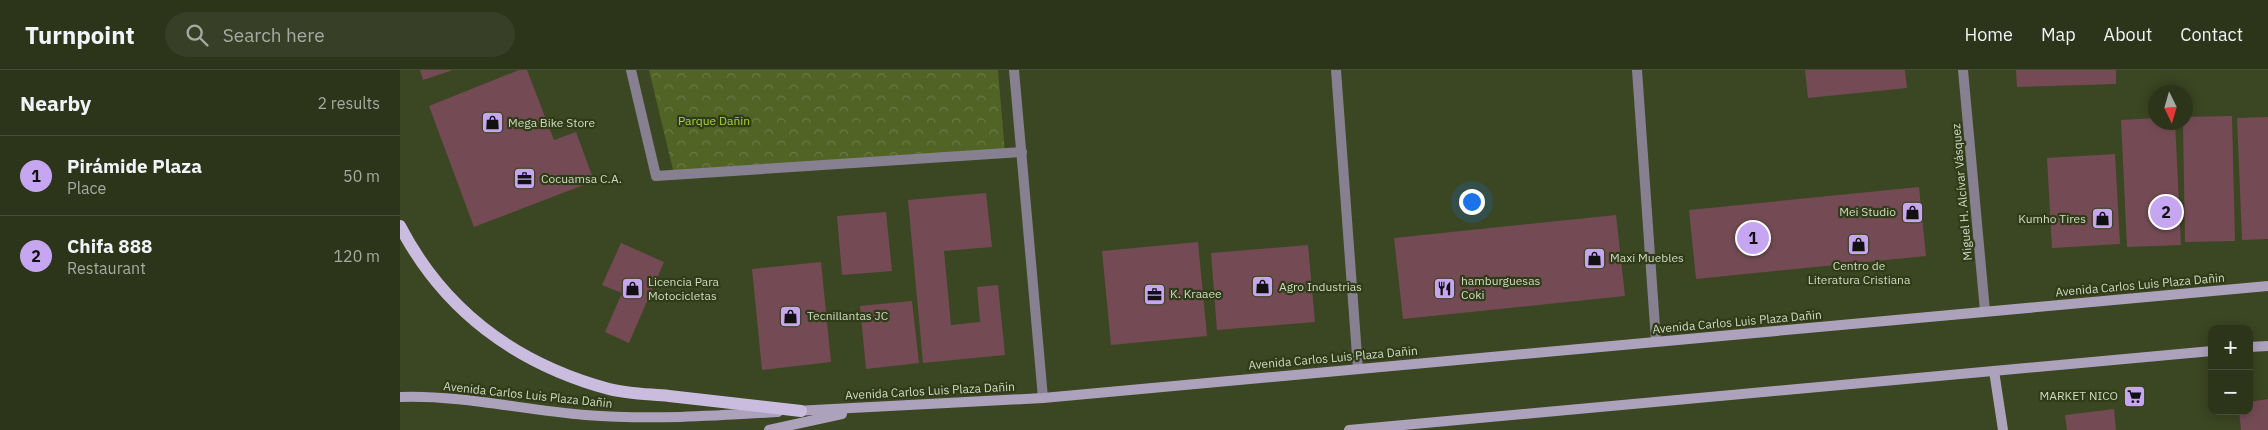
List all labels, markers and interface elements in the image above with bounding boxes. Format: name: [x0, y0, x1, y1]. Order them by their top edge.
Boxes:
search box: [165, 12, 515, 57]
text: Turnpoint: [25, 19, 135, 51]
icon: search: [183, 21, 211, 49]
text: Search here: [223, 23, 325, 47]
text: Home: [1965, 23, 2013, 46]
text: Map: [2041, 23, 2076, 46]
text: About: [2104, 23, 2152, 46]
text: Contact: [2180, 23, 2243, 46]
north arrow: [2148, 85, 2193, 130]
text: Nearby: [20, 89, 91, 117]
text: 2 results: [317, 93, 380, 113]
shop icon: Mega Bike Store: [480, 111, 504, 135]
park label: Parque Dañin: [678, 113, 750, 128]
place label: Mega Bike Store: [508, 115, 595, 130]
street label: Miguel H. Alcívar Vásquez: [1948, 122, 1975, 261]
text: Pirámide Plaza: [67, 154, 202, 178]
text: 1: [31, 166, 41, 186]
text: 50 m: [343, 166, 380, 186]
office icon: Cocuamsa C.A.: [513, 167, 537, 191]
place label: Cocuamsa C.A.: [541, 171, 622, 186]
text: Place: [67, 178, 106, 198]
your location: [1459, 189, 1485, 215]
pin: 2: [2150, 193, 2182, 231]
shop icon: Mei Studio: [1900, 200, 1924, 224]
place label: Mei Studio: [1839, 204, 1896, 219]
shop icon: Kumho Tires: [2090, 207, 2114, 231]
place label: Kumho Tires: [2018, 211, 2086, 226]
pin: 1: [1737, 219, 1769, 257]
shop icon: Centro de Literatura Cristiana: [1847, 233, 1871, 257]
text: Chifa 888: [67, 234, 152, 258]
text: 2: [31, 246, 41, 266]
text: 120 m: [333, 246, 380, 266]
shop icon: Maxi Muebles: [1582, 246, 1606, 270]
place label: Maxi Muebles: [1610, 250, 1684, 265]
text: Restaurant: [67, 258, 146, 278]
place label: Centro de Literatura Cristiana: [1808, 258, 1911, 287]
street label: Avenida Carlos Luis Plaza Dañin: [2055, 270, 2225, 299]
place label: hamburguesas Coki: [1461, 273, 1541, 302]
place label: Licencia Para Motocicletas: [648, 274, 720, 303]
shop icon: Agro Industrias: [1251, 275, 1275, 299]
restaurant icon: hamburguesas Coki: [1433, 276, 1457, 300]
shop icon: Licencia Para Motocicletas: [620, 277, 644, 301]
place label: Agro Industrias: [1279, 279, 1362, 294]
office icon: K. Kraaee: [1142, 282, 1166, 306]
place label: K. Kraaee: [1170, 286, 1222, 301]
shop icon: Tecnillantas JC: [779, 304, 803, 328]
street label: Avenida Carlos Luis Plaza Dañin: [1652, 307, 1822, 336]
place label: Tecnillantas JC: [807, 308, 889, 323]
map controls: [2208, 325, 2253, 415]
button: +: [2208, 325, 2253, 370]
street label: Avenida Carlos Luis Plaza Dañin: [1248, 343, 1418, 372]
button: −: [2208, 370, 2253, 415]
street label: Avenida Carlos Luis Plaza Dañin: [443, 378, 613, 411]
street label: Avenida Carlos Luis Plaza Dañin: [845, 379, 1015, 402]
supermarket icon: MARKET NICO: [2122, 384, 2146, 408]
place label: MARKET NICO: [2040, 388, 2118, 403]

